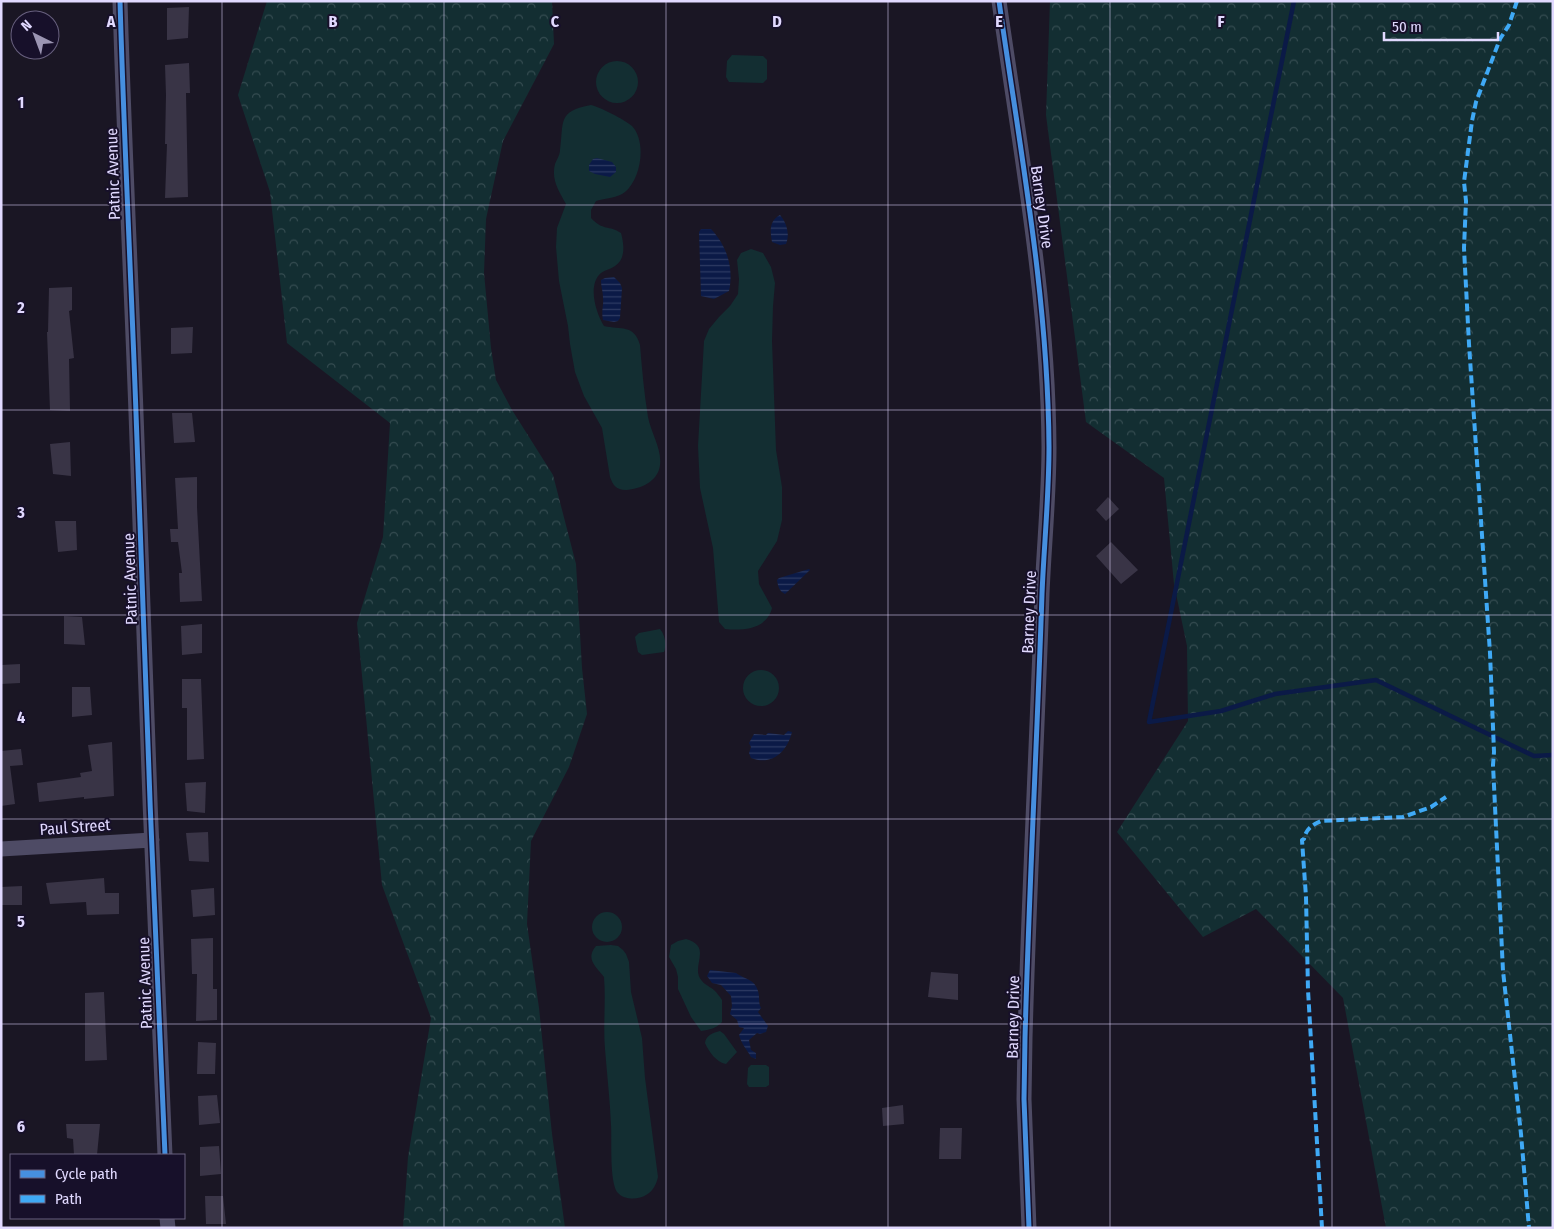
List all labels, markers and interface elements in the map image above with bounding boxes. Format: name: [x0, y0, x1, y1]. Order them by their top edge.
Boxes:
north arrow: [10, 10, 60, 60]
scale bar: [1384, 10, 1498, 42]
text: A: [106, 12, 116, 31]
text: B: [329, 12, 338, 31]
text: C: [551, 12, 560, 31]
text: D: [772, 12, 782, 31]
text: E: [995, 12, 1003, 31]
text: F: [1217, 12, 1225, 31]
text: N: [18, 17, 35, 35]
text: 50 m: [1392, 18, 1422, 36]
text: 1: [18, 93, 24, 112]
street label: Patnic Avenue: [102, 128, 124, 220]
street label: Barney Drive: [1027, 164, 1057, 250]
text: 2: [16, 298, 25, 317]
text: 3: [16, 503, 25, 522]
street label: Patnic Avenue: [119, 533, 141, 625]
street label: Barney Drive: [1018, 570, 1040, 654]
text: 4: [17, 708, 25, 727]
street label: Paul Street: [39, 815, 112, 839]
text: 5: [17, 912, 25, 931]
street label: Patnic Avenue: [134, 937, 156, 1029]
street label: Barney Drive: [1003, 975, 1023, 1059]
text: 6: [17, 1117, 25, 1136]
legend: [10, 1154, 185, 1219]
text: Cycle path: [55, 1165, 118, 1183]
text: Path: [55, 1190, 82, 1208]

